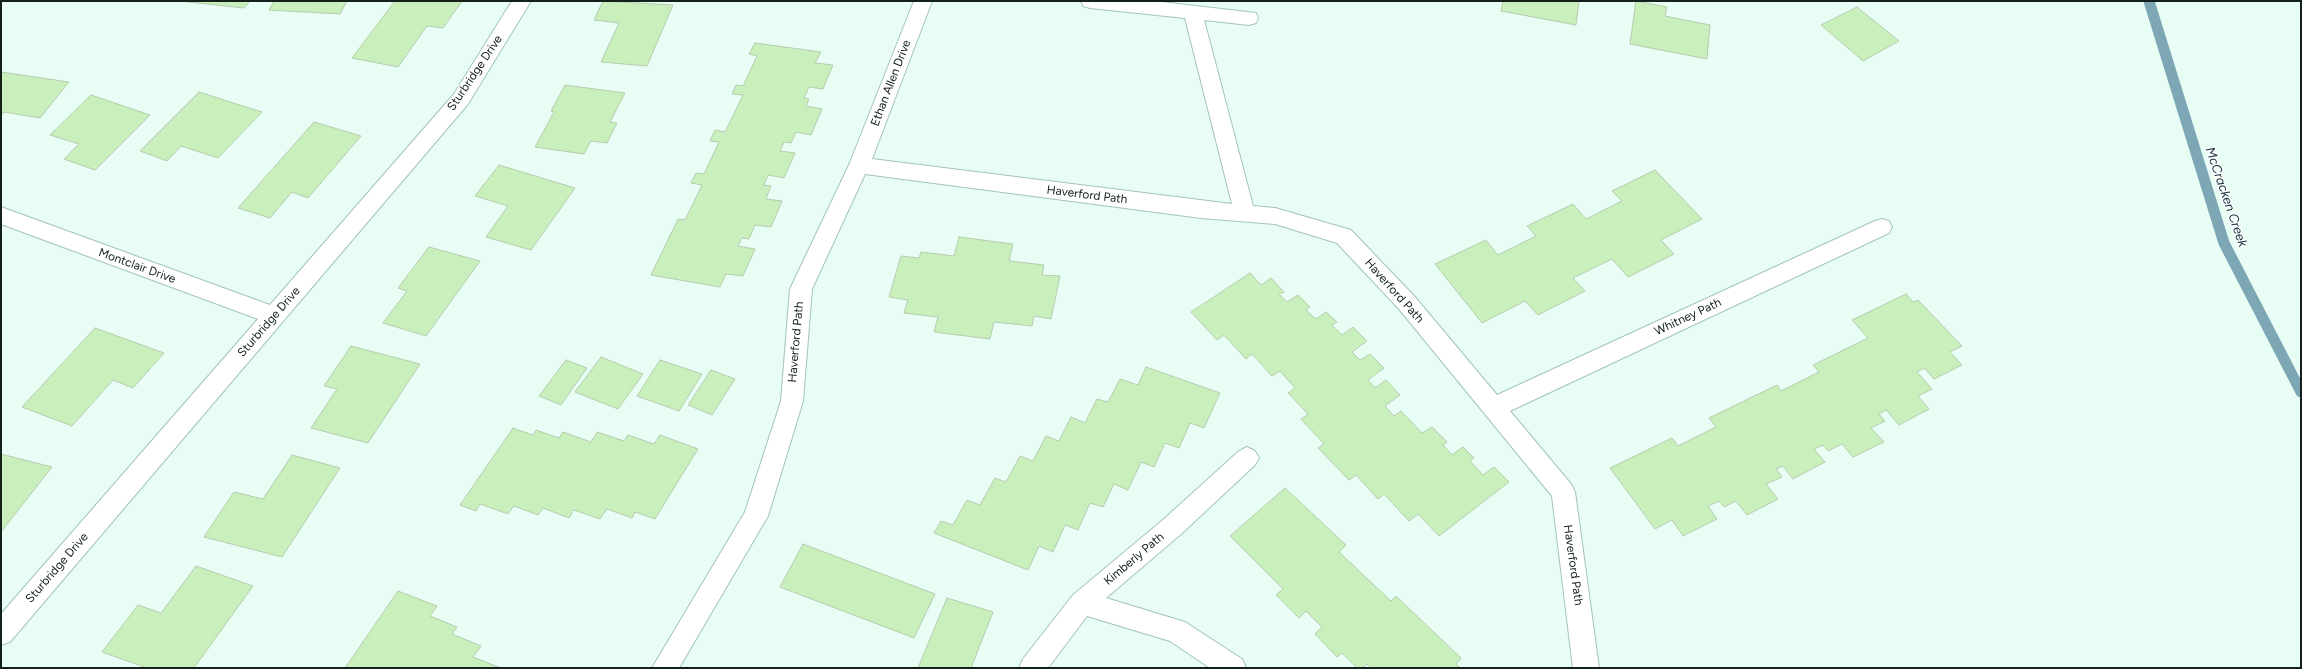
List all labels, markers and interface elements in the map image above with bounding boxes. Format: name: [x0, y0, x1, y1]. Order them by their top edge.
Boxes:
street label: Sturbridge Drive: [444, 33, 506, 113]
street label: Ethan Allen Drive: [868, 38, 914, 128]
water label: McCracken Creek: [2202, 145, 2250, 249]
street label: Haverford Path: [1046, 183, 1128, 207]
street label: Montclair Drive: [96, 245, 178, 287]
street label: Haverford Path: [1361, 256, 1427, 326]
street label: Sturbridge Drive: [235, 284, 303, 360]
street label: Whitney Path: [1652, 295, 1724, 339]
street label: Haverford Path: [785, 301, 807, 383]
street label: Haverford Path: [1560, 524, 1586, 606]
street label: Sturbridge Drive: [23, 530, 91, 606]
street label: Kimberly Path: [1101, 530, 1167, 588]

